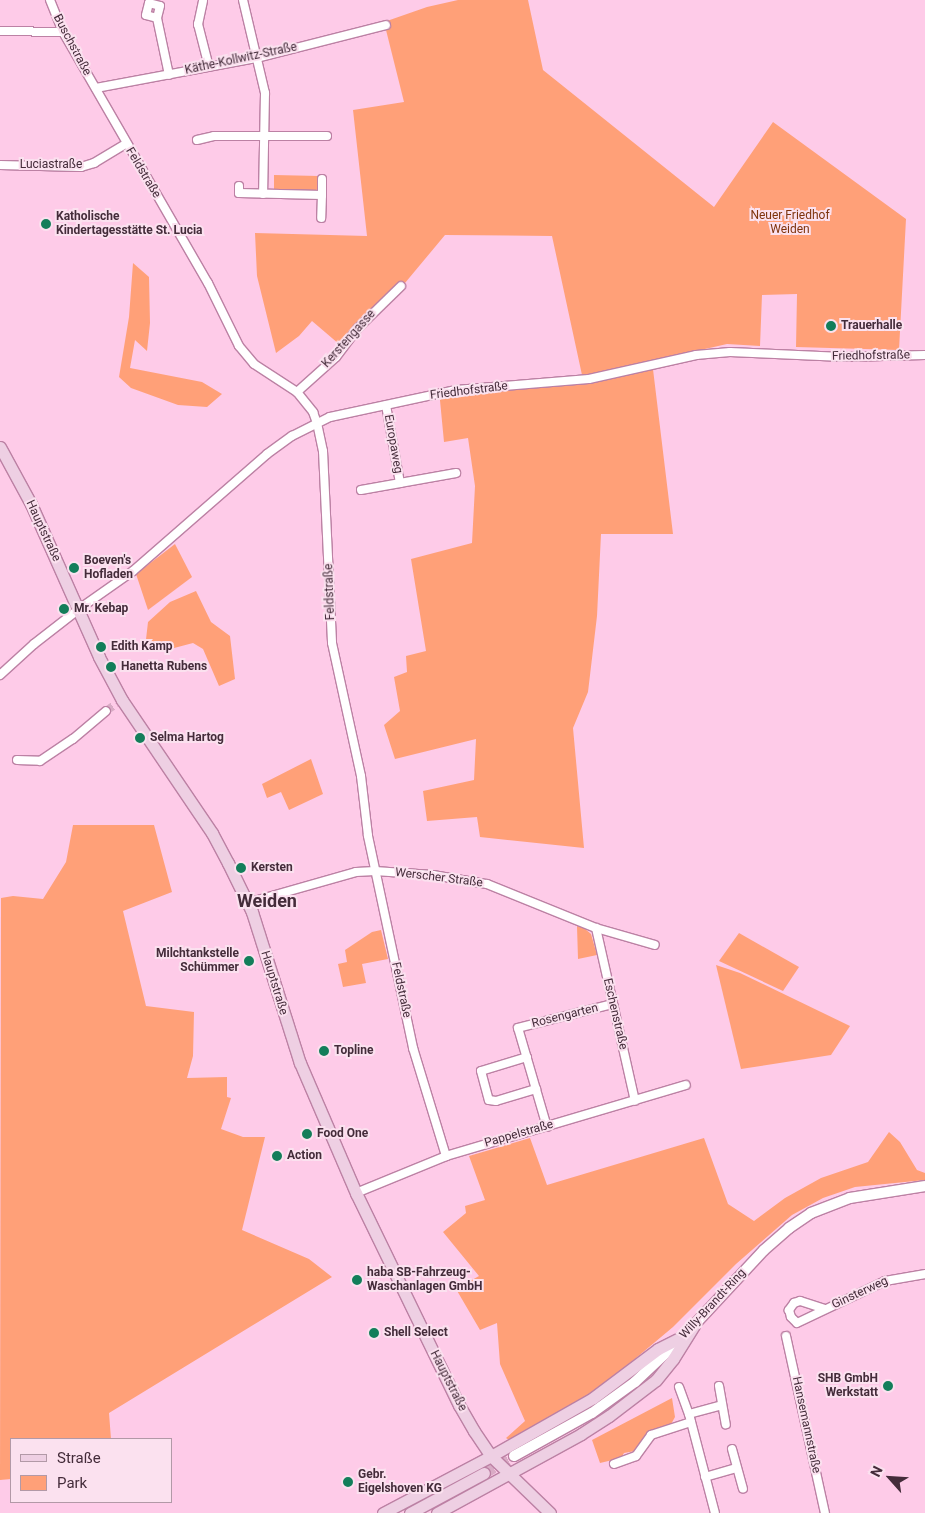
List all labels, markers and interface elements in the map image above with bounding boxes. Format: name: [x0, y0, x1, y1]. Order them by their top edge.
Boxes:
street label: Buschstraße: [50, 12, 94, 78]
street label: Käthe-Kollwitz-Straße: [184, 40, 298, 78]
street label: Feldstraße: [122, 145, 164, 201]
street label: Luciastraße: [20, 158, 82, 172]
park label: Neuer Friedhof Weiden: [750, 209, 830, 237]
place label: Katholische Kindertagesstätte St. Lucia: [56, 210, 203, 238]
marker: Katholische Kindertagesstätte St. Lucia: [40, 218, 52, 230]
street label: Kerstengasse: [319, 307, 379, 371]
place label: Trauerhalle: [841, 319, 902, 333]
marker: Trauerhalle: [825, 320, 837, 332]
street label: Friedhofstraße: [832, 348, 910, 364]
street label: Friedhofstraße: [429, 379, 509, 403]
street label: Europaweg: [381, 413, 405, 475]
street label: Hauptstraße: [22, 498, 64, 564]
place label: Boeven's Hofladen: [84, 554, 133, 582]
marker: Boeven's Hofladen: [68, 562, 80, 574]
street label: Feldstraße: [322, 563, 338, 621]
place label: Mr. Kebap: [74, 602, 128, 616]
marker: Mr. Kebap: [58, 603, 70, 615]
place label: Edith Kamp: [111, 640, 173, 654]
marker: Edith Kamp: [95, 641, 107, 653]
place label: Hanetta Rubens: [121, 660, 207, 674]
marker: Hanetta Rubens: [105, 661, 117, 673]
place label: Selma Hartog: [150, 731, 224, 745]
marker: Selma Hartog: [134, 732, 146, 744]
place label: Kersten: [251, 861, 293, 875]
marker: Kersten: [235, 862, 247, 874]
street label: Werscher Straße: [394, 865, 484, 891]
district label: Weiden: [237, 890, 297, 912]
place label: Milchtankstelle Schümmer: [156, 947, 239, 975]
street label: Hauptstraße: [257, 949, 291, 1017]
marker: Milchtankstelle Schümmer: [243, 955, 255, 967]
street label: Feldstraße: [388, 961, 414, 1019]
street label: Eschenstraße: [600, 977, 630, 1051]
street label: Rosengarten: [530, 1001, 600, 1031]
place label: Topline: [334, 1044, 374, 1058]
marker: Topline: [318, 1045, 330, 1057]
street label: Pappelstraße: [483, 1117, 555, 1151]
place label: Food One: [317, 1127, 368, 1141]
marker: Food One: [301, 1128, 313, 1140]
place label: Action: [287, 1149, 322, 1163]
marker: Action: [271, 1150, 283, 1162]
place label: haba SB-Fahrzeug- Waschanlagen GmbH: [367, 1266, 482, 1294]
street label: Willy-Brandt-Ring: [677, 1266, 749, 1342]
marker: haba SB-Fahrzeug- Waschanlagen GmbH: [351, 1274, 363, 1286]
street label: Ginsterweg: [830, 1274, 890, 1312]
place label: Shell Select: [384, 1326, 448, 1340]
marker: Shell Select: [368, 1327, 380, 1339]
street label: Hauptstraße: [427, 1348, 469, 1414]
place label: SHB GmbH Werkstatt: [818, 1372, 878, 1400]
street label: Hansemannstraße: [789, 1375, 823, 1475]
marker: SHB GmbH Werkstatt: [882, 1380, 894, 1392]
legend: [10, 1438, 172, 1503]
text: Straße: [57, 1449, 101, 1467]
north arrow: [865, 1453, 915, 1503]
text: N: [867, 1463, 886, 1479]
place label: Gebr. Eigelshoven KG: [358, 1468, 442, 1496]
text: Park: [57, 1474, 87, 1492]
marker: Gebr. Eigelshoven KG: [342, 1476, 354, 1488]

